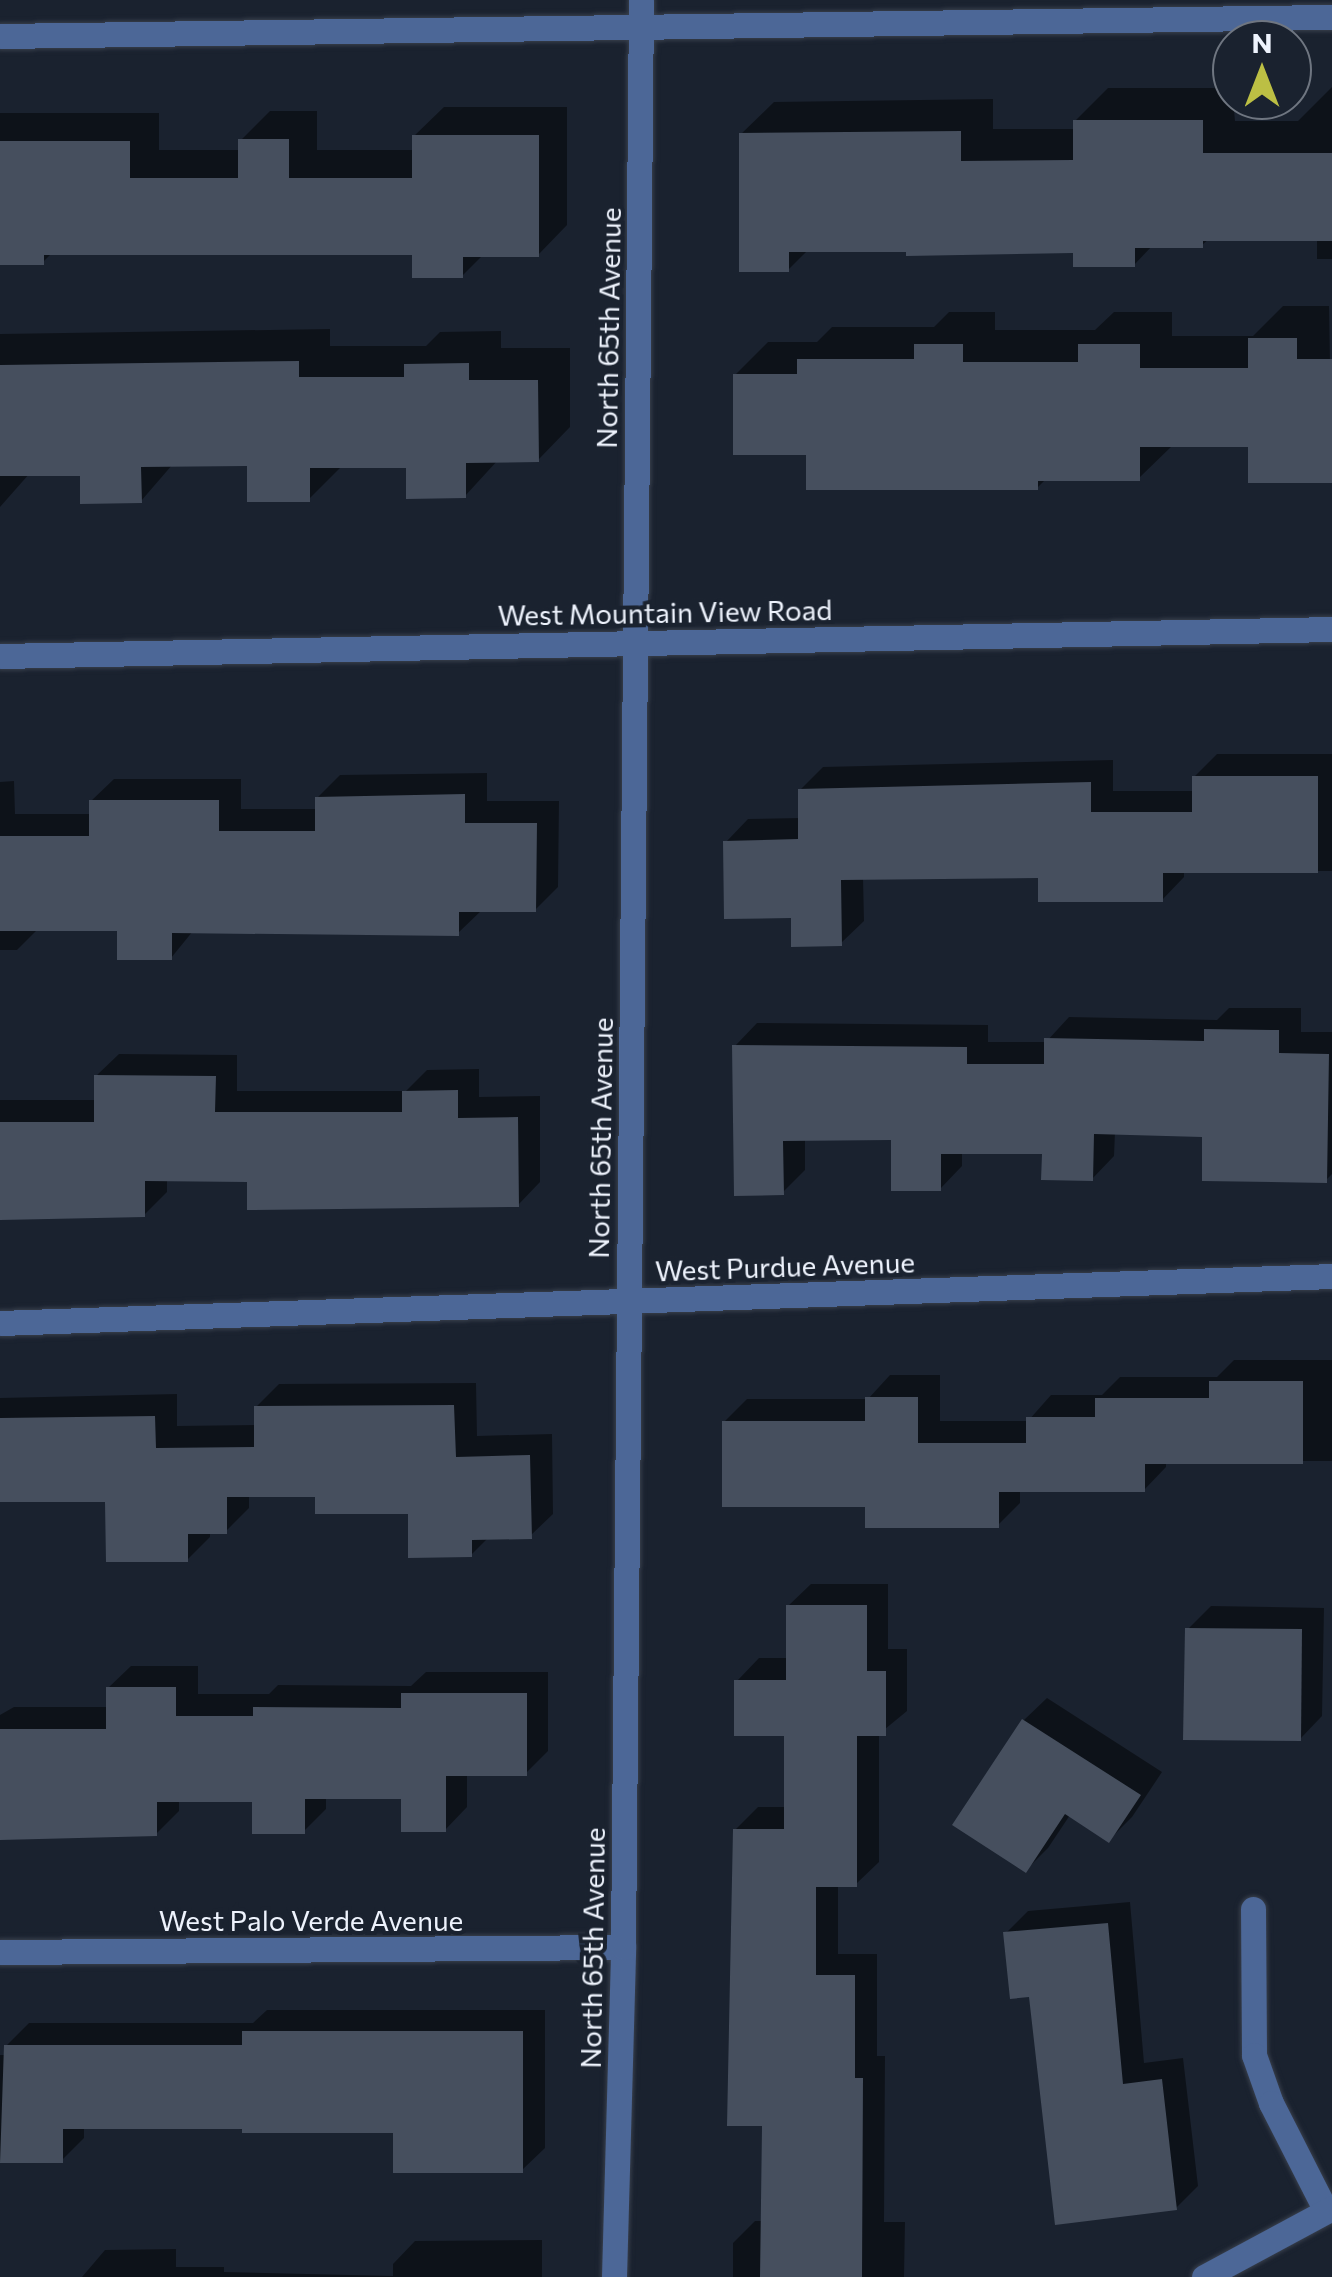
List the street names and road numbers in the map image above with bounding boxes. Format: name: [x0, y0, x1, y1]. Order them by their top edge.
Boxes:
street label: North 65th Avenue: [589, 207, 627, 449]
street label: West Mountain View Road: [497, 592, 833, 632]
street label: North 65th Avenue: [581, 1017, 619, 1259]
street label: West Purdue Avenue: [654, 1245, 916, 1287]
street label: North 65th Avenue: [573, 1827, 611, 2069]
street label: West Palo Verde Avenue: [159, 1903, 463, 1937]

